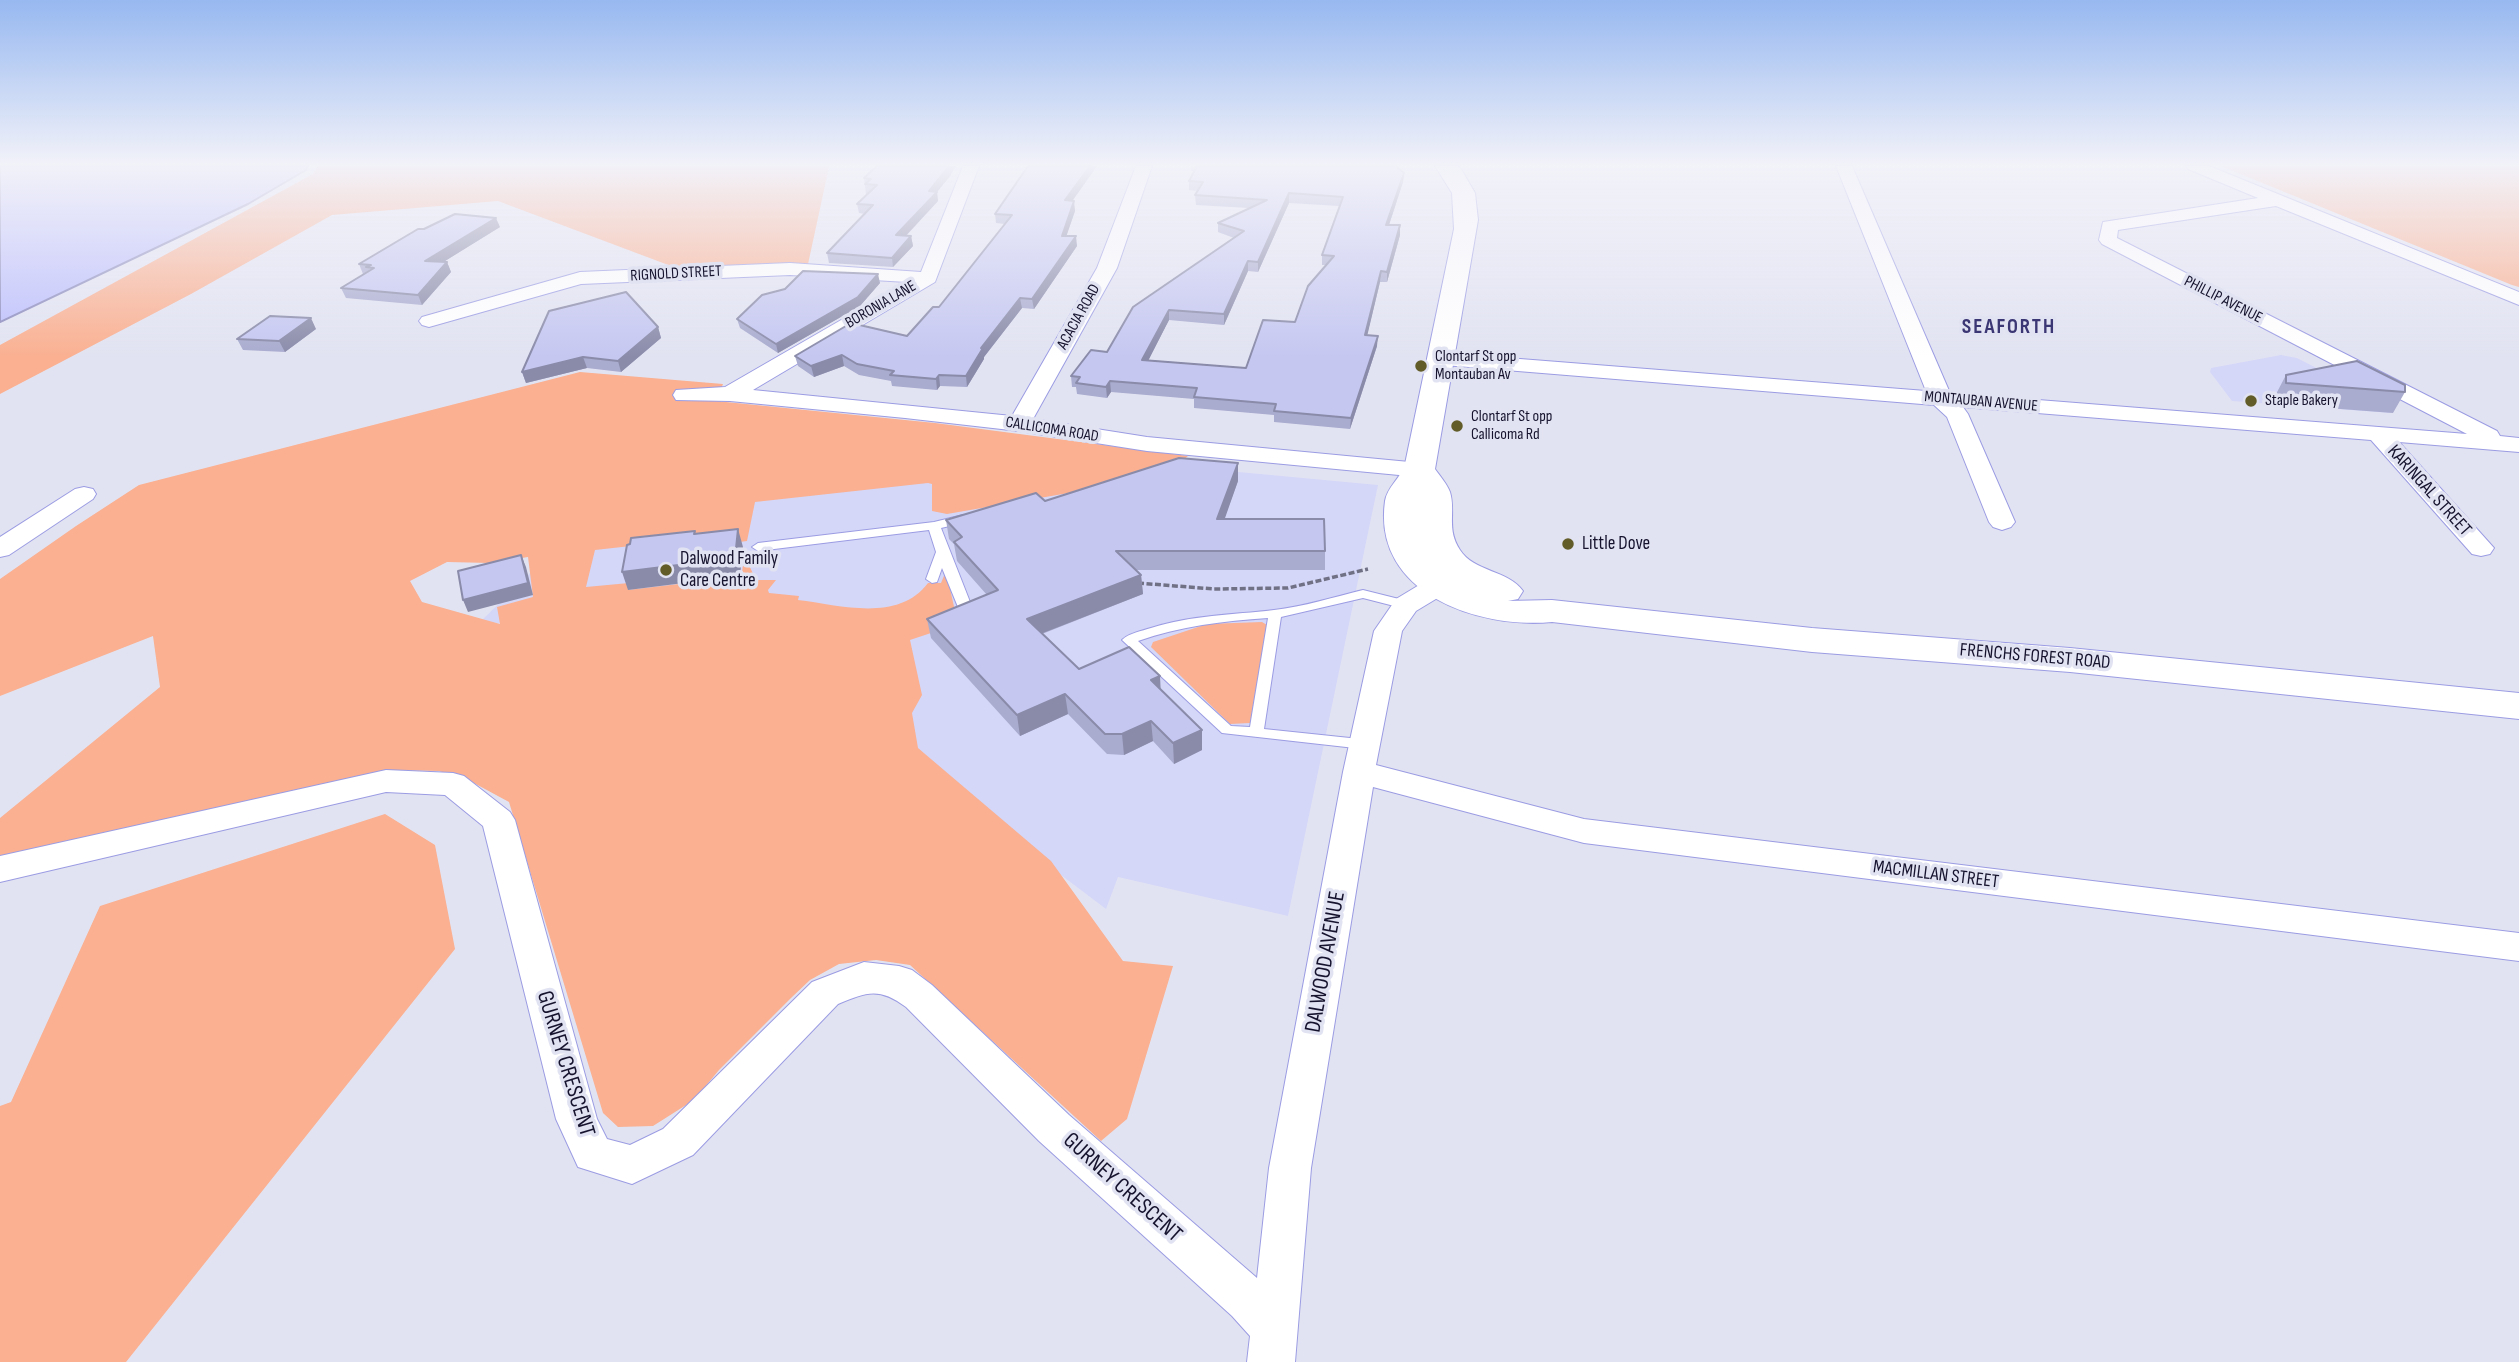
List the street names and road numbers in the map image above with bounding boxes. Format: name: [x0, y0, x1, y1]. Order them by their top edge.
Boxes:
street label: RIGNOLD STREET: [630, 262, 722, 286]
street label: PHILLIP AVENUE: [2181, 272, 2265, 328]
street label: BORONIA LANE: [842, 277, 920, 333]
street label: ACACIA ROAD: [1053, 281, 1105, 353]
street label: MONTAUBAN AVENUE: [1924, 387, 2038, 417]
street label: CALLICOMA ROAD: [1004, 413, 1100, 447]
street label: KARINGAL STREET: [2382, 441, 2476, 541]
street label: FRENCHS FOREST ROAD: [1959, 639, 2111, 675]
street label: MACMILLAN STREET: [1872, 856, 2000, 894]
street label: DALWOOD AVENUE: [1300, 889, 1352, 1035]
street label: GURNEY CRESCENT: [530, 988, 600, 1140]
street label: GURNEY CRESCENT: [1057, 1127, 1187, 1249]

